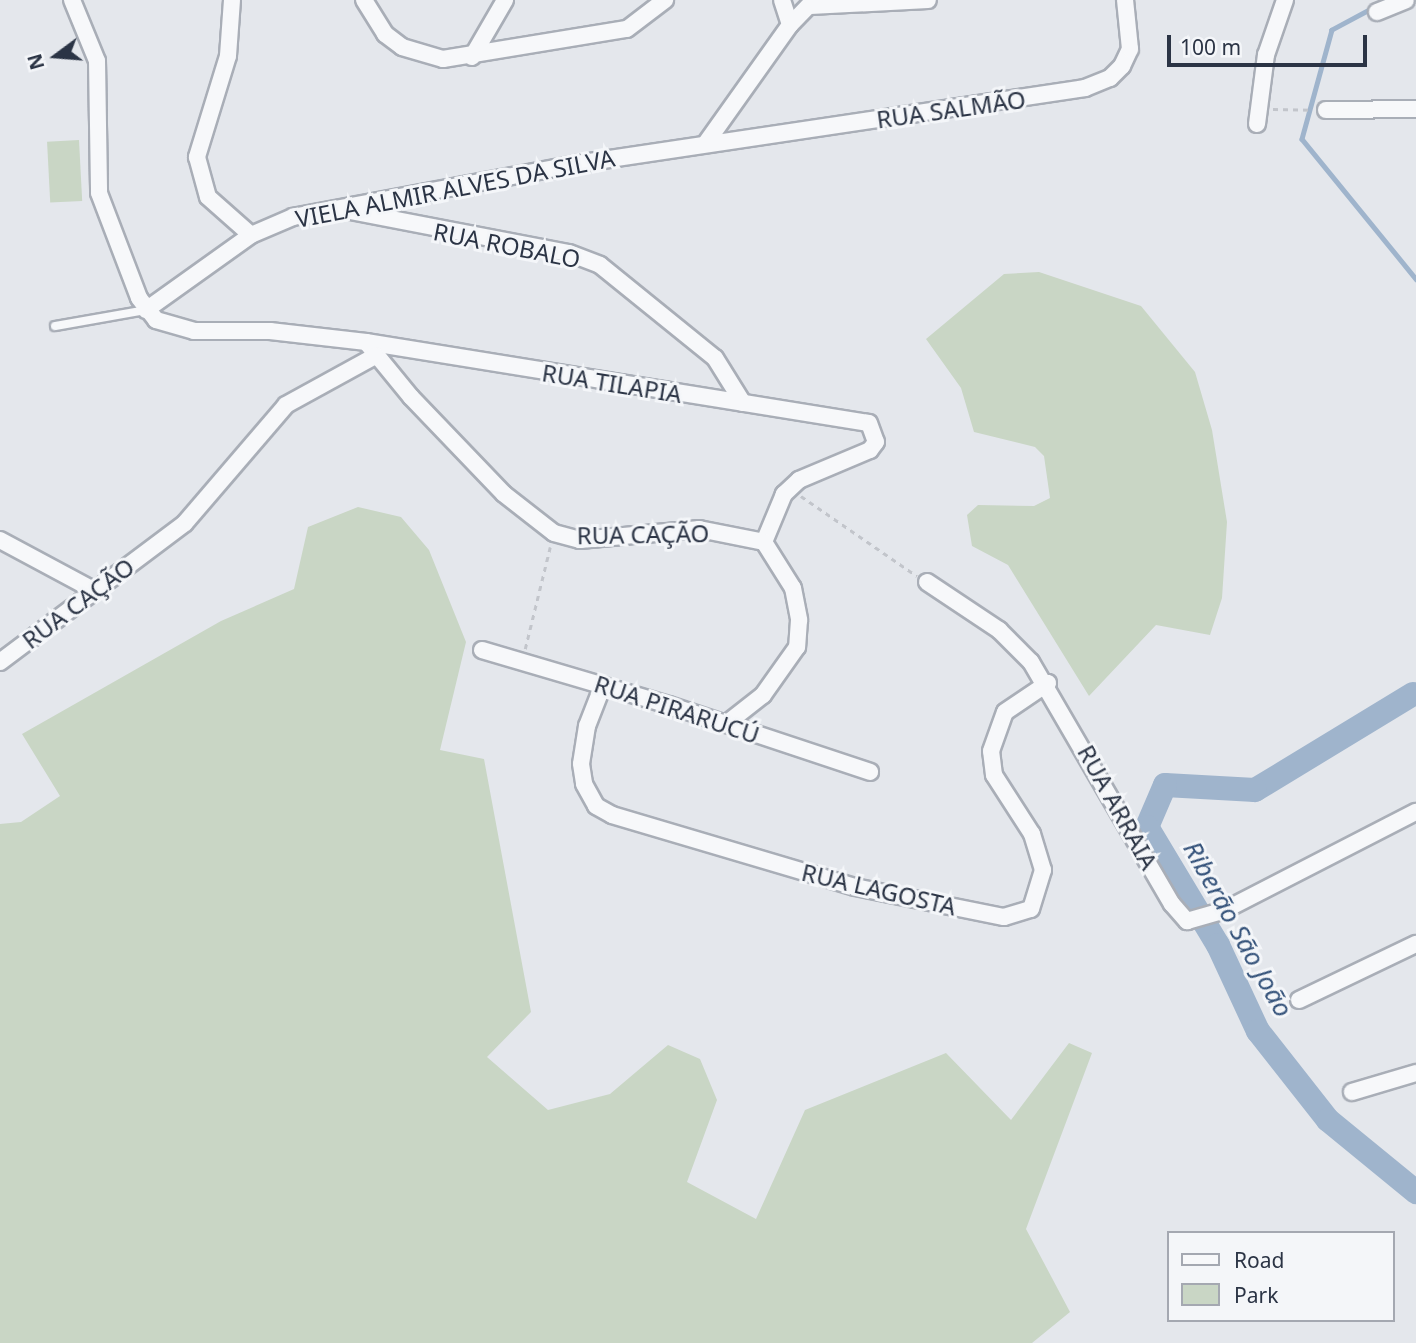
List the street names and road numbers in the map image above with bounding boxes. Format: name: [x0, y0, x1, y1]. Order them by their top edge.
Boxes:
street label: RUA SALMÃO: [875, 84, 1027, 134]
street label: VIELA ALMIR ALVES DA SILVA: [293, 143, 617, 233]
street label: RUA ROBALO: [431, 217, 583, 273]
street label: RUA TILAPIA: [540, 358, 684, 408]
street label: RUA CAÇÃO: [576, 518, 710, 550]
street label: RUA CAÇÃO: [16, 552, 140, 654]
street label: RUA PIRARUCÚ: [591, 669, 763, 749]
street label: RUA ARRAIA: [1072, 740, 1164, 874]
street label: RUA LAGOSTA: [799, 857, 959, 921]

